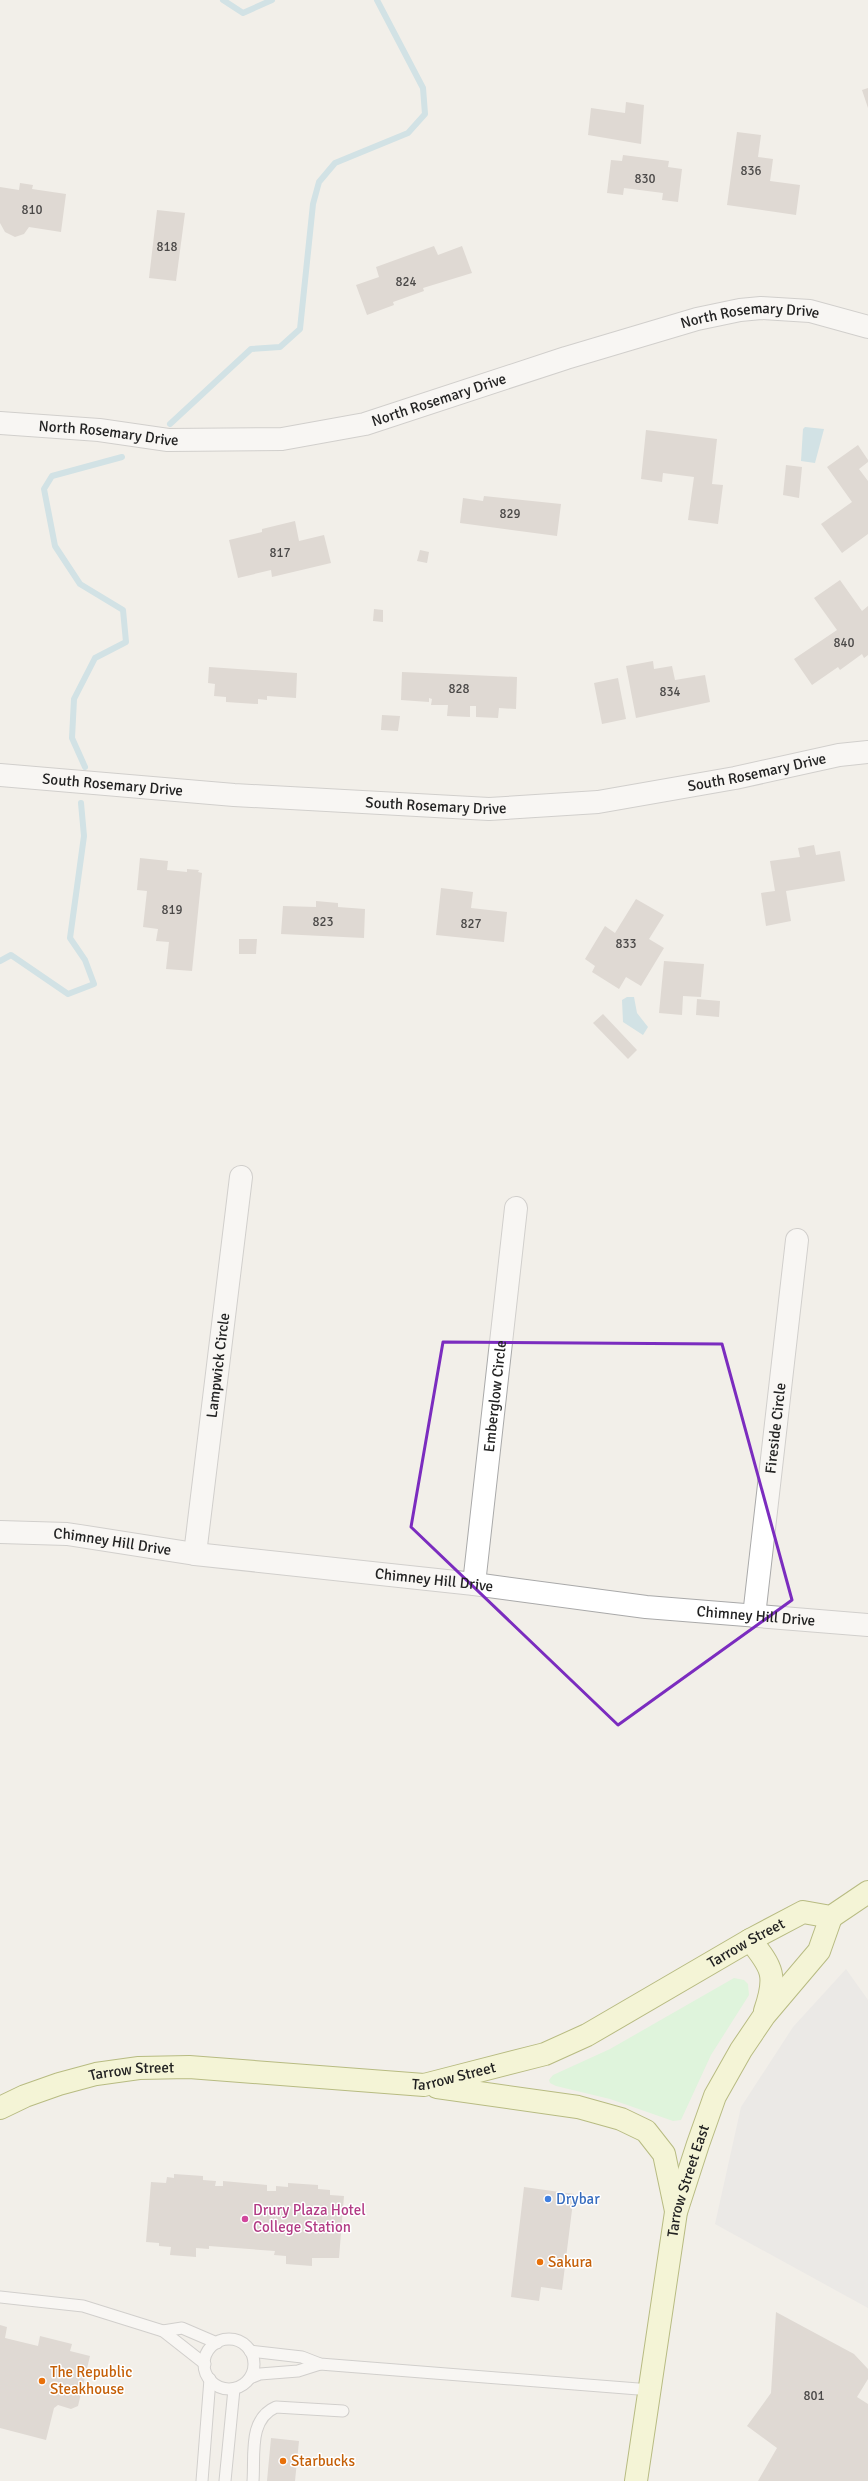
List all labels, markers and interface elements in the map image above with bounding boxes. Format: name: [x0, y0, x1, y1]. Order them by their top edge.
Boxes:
house number: 836: [740, 163, 762, 179]
house number: 830: [634, 171, 656, 187]
house number: 810: [21, 202, 43, 218]
house number: 818: [156, 239, 178, 255]
house number: 824: [395, 274, 417, 290]
street label: North Rosemary Drive: [678, 299, 822, 332]
street label: North Rosemary Drive: [369, 369, 508, 430]
street label: North Rosemary Drive: [38, 417, 178, 449]
house number: 829: [499, 506, 521, 522]
house number: 817: [269, 545, 291, 561]
house number: 840: [833, 635, 855, 651]
house number: 828: [448, 681, 470, 697]
house number: 834: [659, 684, 681, 700]
street label: South Rosemary Drive: [686, 749, 828, 795]
street label: South Rosemary Drive: [41, 770, 184, 800]
street label: South Rosemary Drive: [365, 793, 507, 818]
house number: 819: [161, 902, 183, 918]
house number: 823: [312, 914, 334, 930]
house number: 827: [460, 916, 482, 932]
house number: 833: [615, 936, 637, 952]
street label: Lampwick Circle: [203, 1312, 233, 1419]
street label: Emberglow Circle: [480, 1339, 510, 1453]
street label: Fireside Circle: [761, 1382, 790, 1475]
street label: Chimney Hill Drive: [53, 1525, 173, 1559]
street label: Chimney Hill Drive: [374, 1564, 494, 1595]
street label: Chimney Hill Drive: [696, 1602, 816, 1630]
street label: Tarrow Street: [704, 1914, 788, 1972]
street label: Tarrow Street: [87, 2058, 174, 2084]
street label: Tarrow Street: [411, 2058, 498, 2094]
street label: Tarrow Street East: [663, 2122, 713, 2238]
place label: Drybar: [556, 2190, 600, 2208]
marker: Drybar: [543, 2194, 553, 2204]
place label: Drury Plaza Hotel College Station: [253, 2201, 366, 2236]
marker: Drury Plaza Hotel College Station: [240, 2214, 250, 2224]
place label: Sakura: [548, 2253, 592, 2271]
marker: Sakura: [535, 2257, 545, 2267]
place label: The Republic Steakhouse: [50, 2363, 132, 2398]
marker: The Republic Steakhouse: [37, 2376, 47, 2386]
house number: 801: [803, 2388, 825, 2404]
place label: Starbucks: [291, 2452, 355, 2470]
marker: Starbucks: [278, 2456, 288, 2466]

